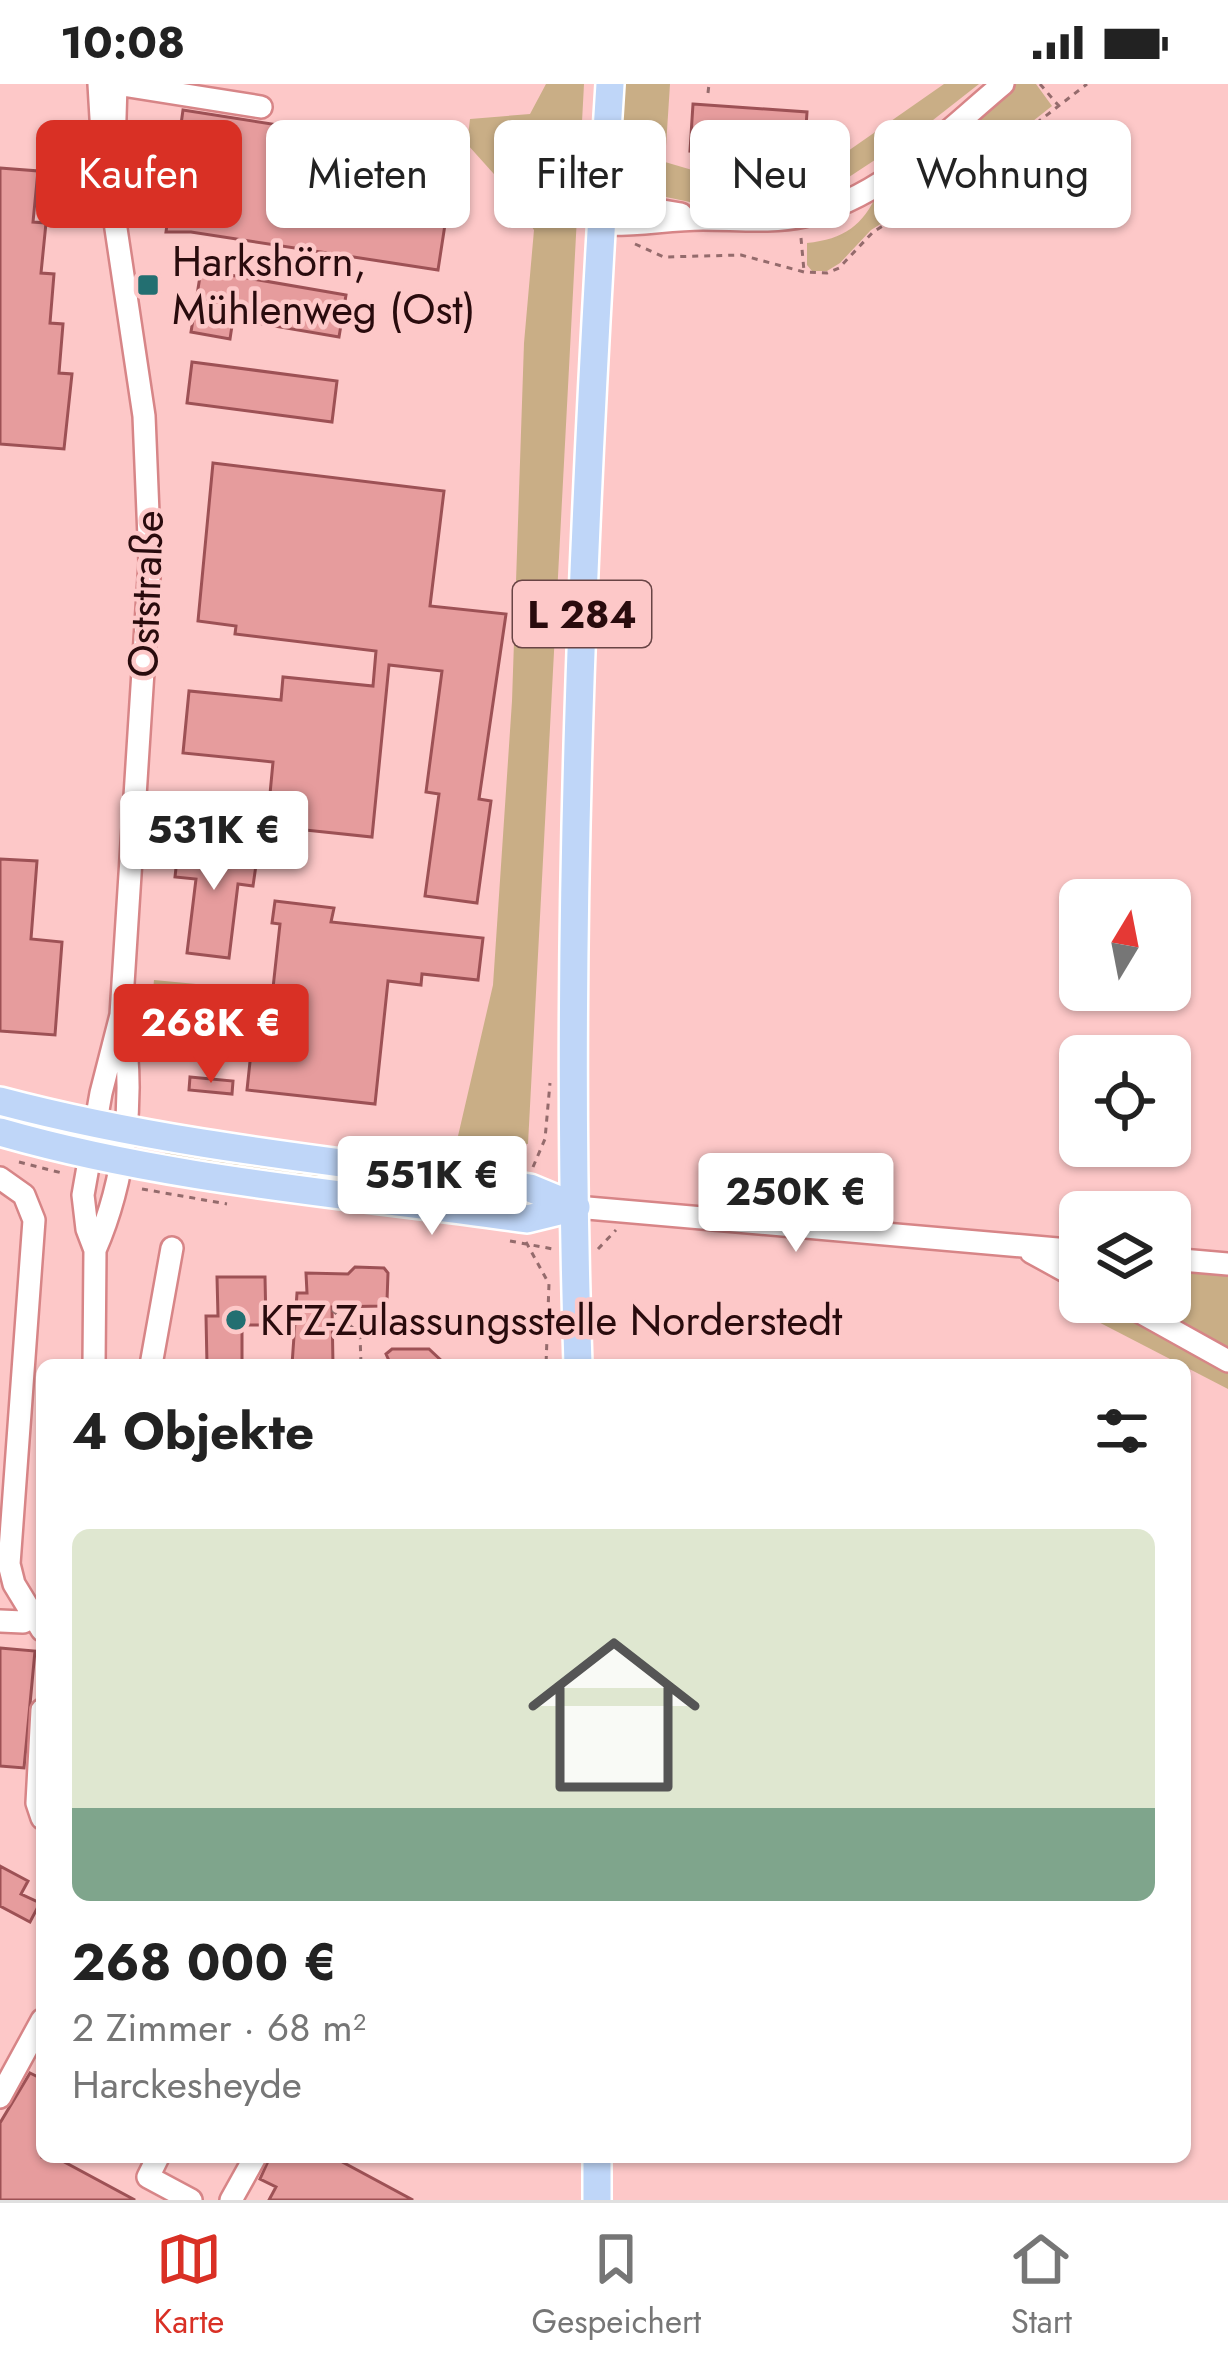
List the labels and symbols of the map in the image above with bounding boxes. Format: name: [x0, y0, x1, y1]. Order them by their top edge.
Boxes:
place label: Harkshörn, Mühlenweg (Ost): [172, 231, 476, 340]
marker: Harkshörn, Mühlenweg (Ost): [135, 272, 161, 298]
street label: Oststraße: [112, 509, 179, 679]
road number: L 284: [513, 581, 651, 647]
pin: 531K €: [116, 791, 312, 893]
north arrow: [1059, 879, 1191, 1011]
pin: 268K €: [113, 984, 309, 1086]
pin: 551K €: [334, 1136, 530, 1238]
pin: 250K €: [698, 1153, 894, 1255]
place label: KFZ-Zulassungsstelle Norderstedt: [260, 1290, 842, 1351]
marker: KFZ-Zulassungsstelle Norderstedt: [223, 1307, 249, 1333]

